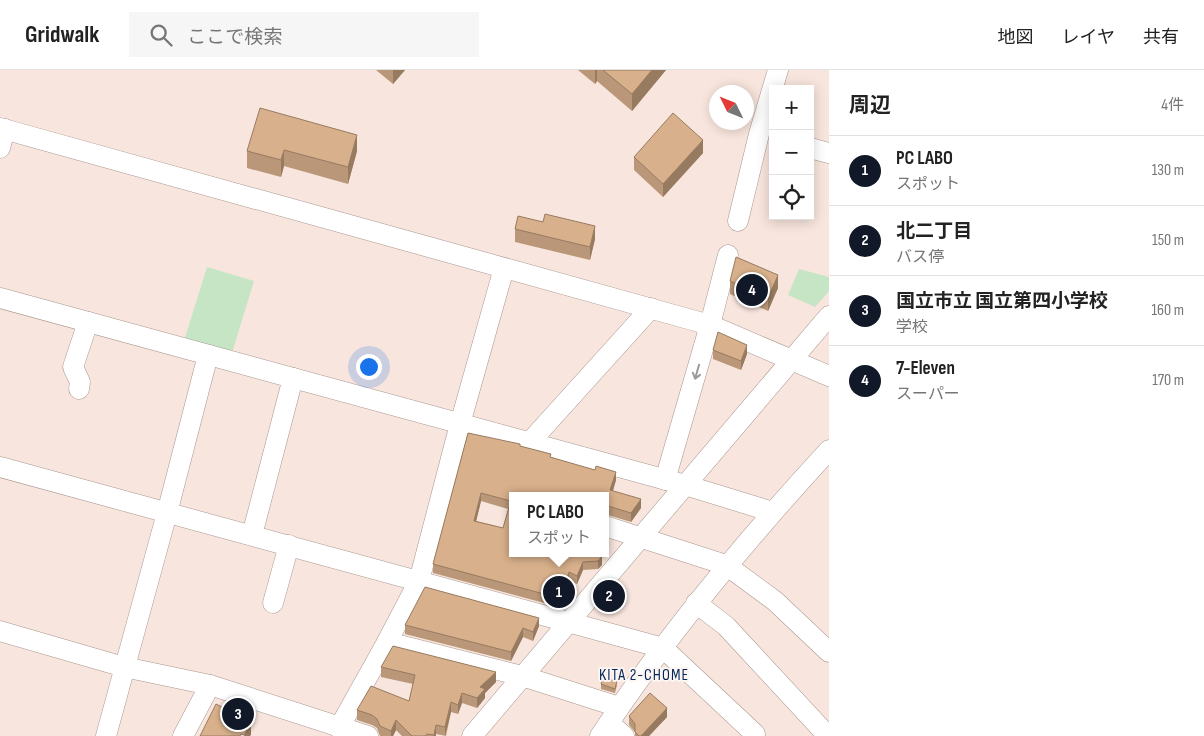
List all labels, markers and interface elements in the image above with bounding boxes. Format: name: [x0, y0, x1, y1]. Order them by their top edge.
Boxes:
search box: [129, 12, 479, 57]
text: Gridwalk: [25, 20, 99, 49]
icon: search: [147, 21, 175, 49]
text: ここで検索: [187, 26, 282, 49]
text: 地図: [998, 27, 1034, 48]
text: レイヤ: [1062, 27, 1115, 48]
text: 共有: [1143, 27, 1179, 48]
north arrow: [709, 85, 754, 130]
map controls: [769, 85, 814, 220]
button: +: [769, 85, 814, 130]
text: 周辺: [849, 93, 891, 118]
text: 4件: [1161, 96, 1184, 115]
button: −: [769, 130, 814, 175]
text: PC LABO: [896, 147, 953, 170]
text: 1: [862, 161, 868, 180]
text: 130 m: [1152, 161, 1184, 180]
button: locate: [769, 175, 814, 220]
text: スポット: [896, 175, 960, 194]
text: 北二丁目: [896, 220, 972, 243]
text: 2: [861, 231, 869, 250]
text: 150 m: [1152, 231, 1184, 250]
text: バス停: [896, 248, 944, 267]
pin: 4: [736, 271, 768, 309]
text: 国立市立 国立第四小学校: [896, 290, 1108, 313]
text: 3: [861, 301, 869, 320]
text: 160 m: [1151, 301, 1184, 320]
text: 学校: [896, 318, 928, 337]
your location: [356, 354, 382, 380]
text: 7-Eleven: [896, 357, 955, 380]
one-way arrow: [691, 363, 701, 379]
text: 4: [861, 371, 869, 390]
text: 170 m: [1152, 371, 1184, 390]
text: スーパー: [896, 385, 960, 404]
popup: [509, 492, 609, 557]
text: PC LABO: [527, 501, 584, 524]
text: スポット: [527, 529, 591, 548]
pin: 1: [543, 573, 575, 611]
pin: 2: [593, 577, 625, 615]
district label: KITA 2-CHOME: [599, 666, 689, 685]
pin: 3: [222, 695, 254, 733]

